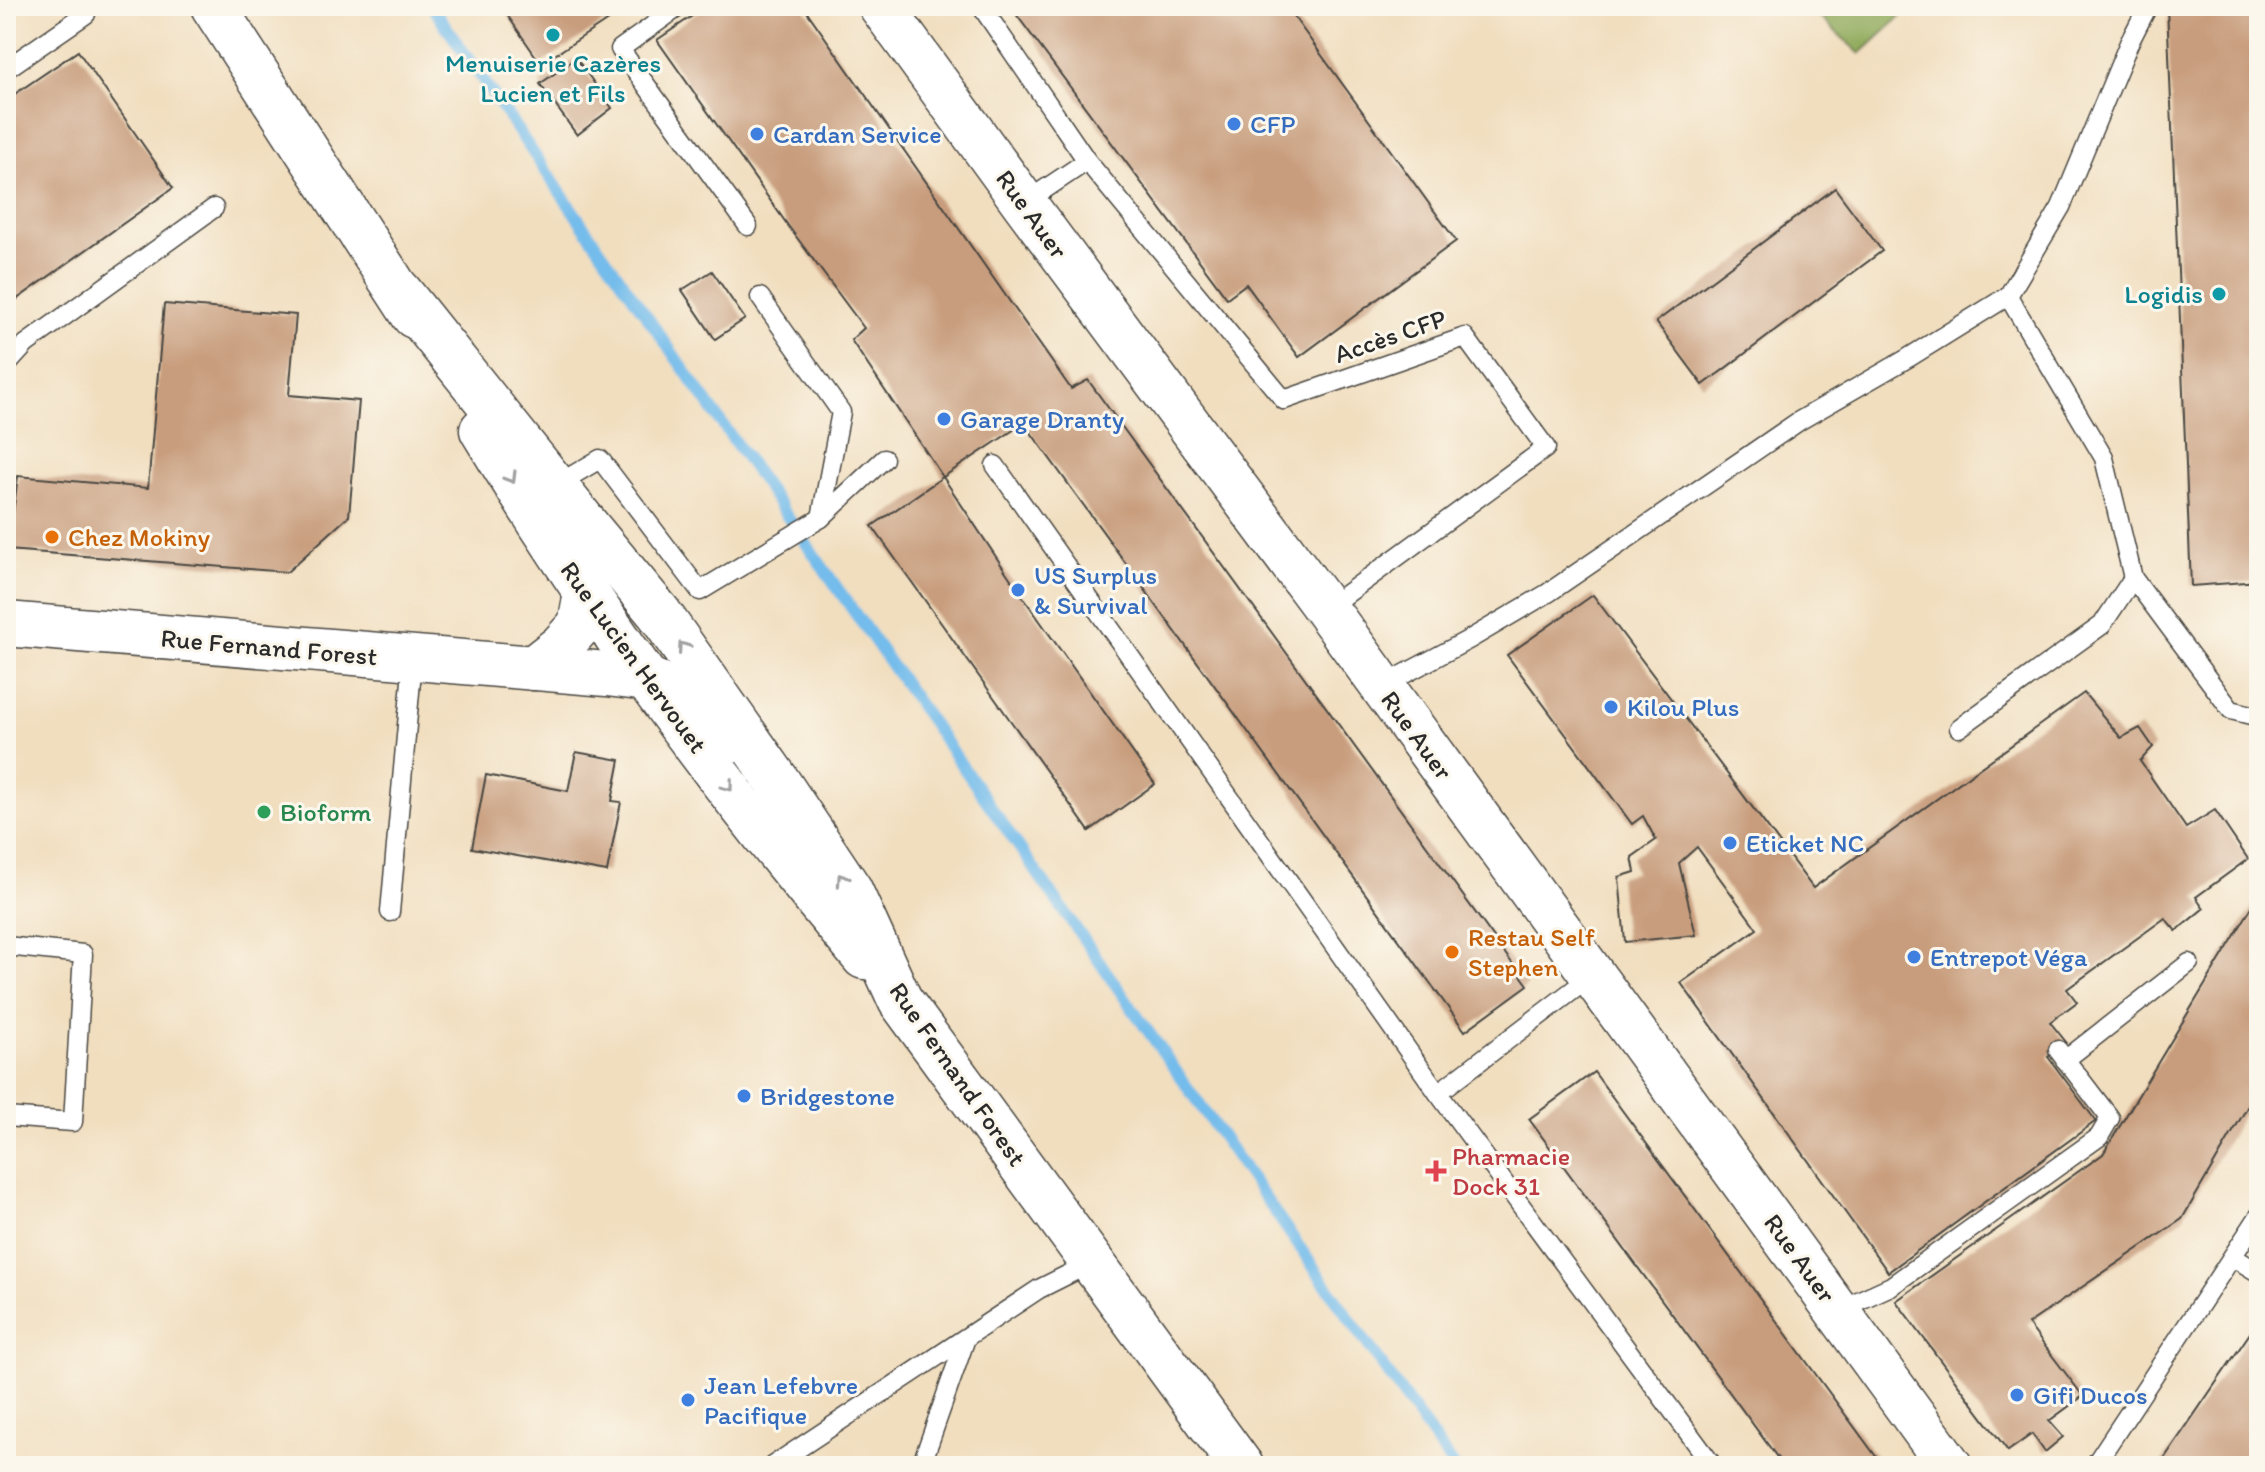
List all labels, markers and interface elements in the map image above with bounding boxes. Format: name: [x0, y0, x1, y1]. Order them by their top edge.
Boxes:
marker: Menuiserie Cazères Lucien et Fils: [544, 26, 562, 44]
place label: Menuiserie Cazères Lucien et Fils: [445, 47, 661, 109]
place label: CFP: [1250, 108, 1295, 140]
marker: CFP: [1225, 115, 1243, 133]
place label: Cardan Service: [773, 118, 942, 150]
marker: Cardan Service: [748, 125, 766, 143]
street label: Rue Auer: [989, 163, 1075, 265]
place label: Logidis: [2124, 278, 2203, 310]
marker: Logidis: [2210, 285, 2228, 303]
street label: Accès CFP: [1330, 302, 1450, 370]
place label: Garage Dranty: [960, 403, 1124, 435]
marker: Garage Dranty: [935, 410, 953, 428]
one-way arrow: [501, 469, 517, 484]
place label: Chez Mokiny: [68, 521, 210, 553]
marker: Chez Mokiny: [43, 528, 61, 546]
street label: Rue Lucien Hervouet: [554, 555, 714, 759]
place label: US Surplus & Survival: [1034, 559, 1157, 621]
marker: US Surplus & Survival: [1009, 581, 1027, 599]
street label: Rue Fernand Forest: [159, 622, 379, 672]
one-way arrow: [678, 641, 693, 656]
street label: Rue Auer: [1374, 684, 1460, 786]
place label: Kilou Plus: [1627, 691, 1739, 723]
marker: Kilou Plus: [1602, 698, 1620, 716]
one-way arrow: [718, 777, 732, 792]
place label: Bioform: [280, 796, 372, 828]
marker: Bioform: [255, 803, 273, 821]
place label: Eticket NC: [1746, 827, 1864, 859]
marker: Eticket NC: [1721, 834, 1739, 852]
one-way arrow: [837, 873, 852, 888]
place label: Restau Self Stephen: [1468, 921, 1595, 983]
place label: Entrepot Véga: [1930, 941, 2088, 973]
marker: Restau Self Stephen: [1443, 943, 1461, 961]
marker: Entrepot Véga: [1905, 948, 1923, 966]
street label: Rue Fernand Forest: [883, 976, 1034, 1172]
place label: Bridgestone: [760, 1080, 895, 1112]
marker: Bridgestone: [735, 1087, 753, 1105]
place label: Pharmacie Dock 31: [1452, 1140, 1570, 1202]
marker: Pharmacie Dock 31: [1427, 1162, 1445, 1180]
street label: Rue Auer: [1757, 1207, 1843, 1309]
place label: Jean Lefebvre Pacifique: [704, 1369, 858, 1431]
place label: Gifi Ducos: [2033, 1379, 2148, 1411]
marker: Gifi Ducos: [2008, 1386, 2026, 1404]
marker: Jean Lefebvre Pacifique: [679, 1391, 697, 1409]

